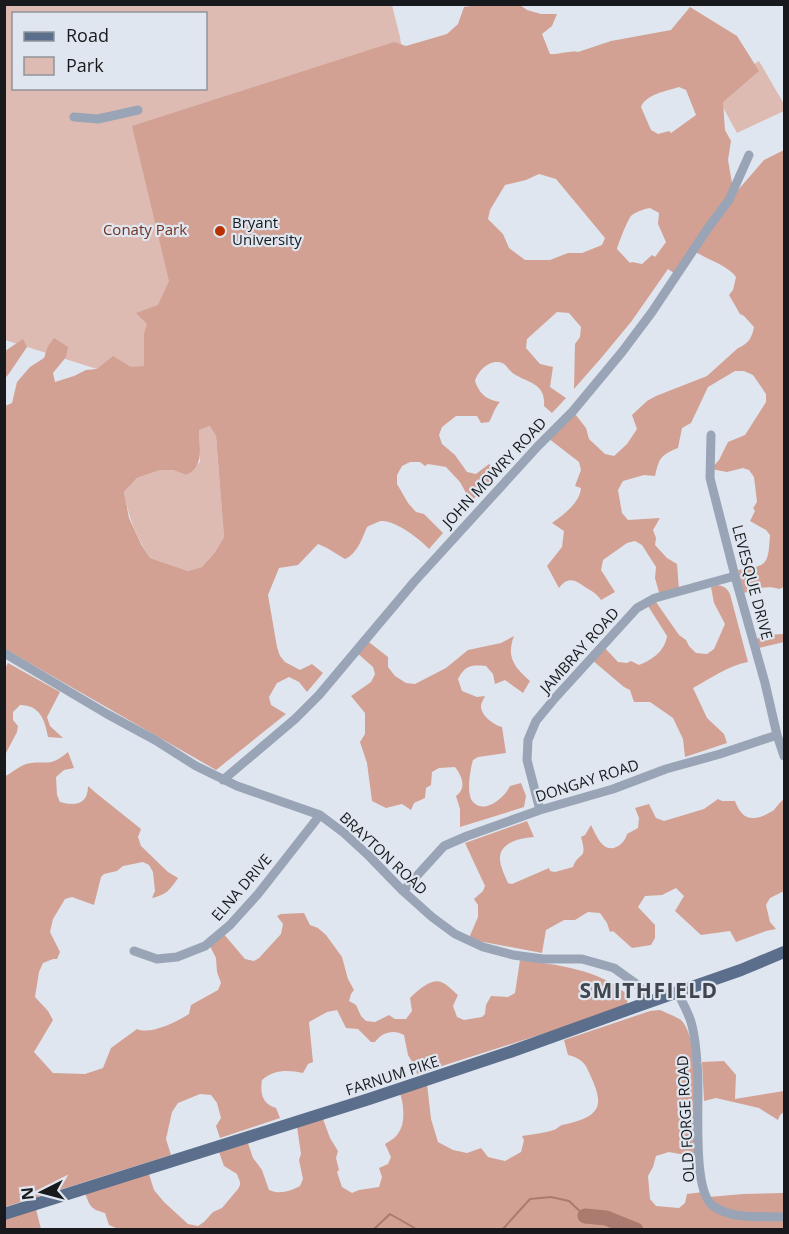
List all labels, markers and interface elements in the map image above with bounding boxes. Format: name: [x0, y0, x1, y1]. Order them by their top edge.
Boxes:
legend: [12, 12, 207, 90]
text: Road: [66, 23, 109, 47]
text: Park: [66, 53, 104, 77]
place label: Bryant University: [232, 212, 302, 249]
park label: Conaty Park: [103, 219, 187, 239]
marker: Bryant University: [213, 224, 227, 238]
street label: JOHN MOWRY ROAD: [436, 413, 550, 533]
street label: LEVESQUE DRIVE: [728, 522, 778, 642]
street label: JAMBRAY ROAD: [534, 603, 623, 699]
street label: DONGAY ROAD: [533, 754, 641, 806]
street label: BRAYTON ROAD: [336, 807, 432, 899]
street label: ELNA DRIVE: [206, 849, 276, 925]
district label: SMITHFIELD: [579, 976, 719, 1004]
street label: FARNUM PIKE: [343, 1051, 441, 1099]
street label: OLD FORGE ROAD: [672, 1055, 698, 1183]
north arrow: [12, 1162, 72, 1222]
text: N: [15, 1186, 39, 1201]

